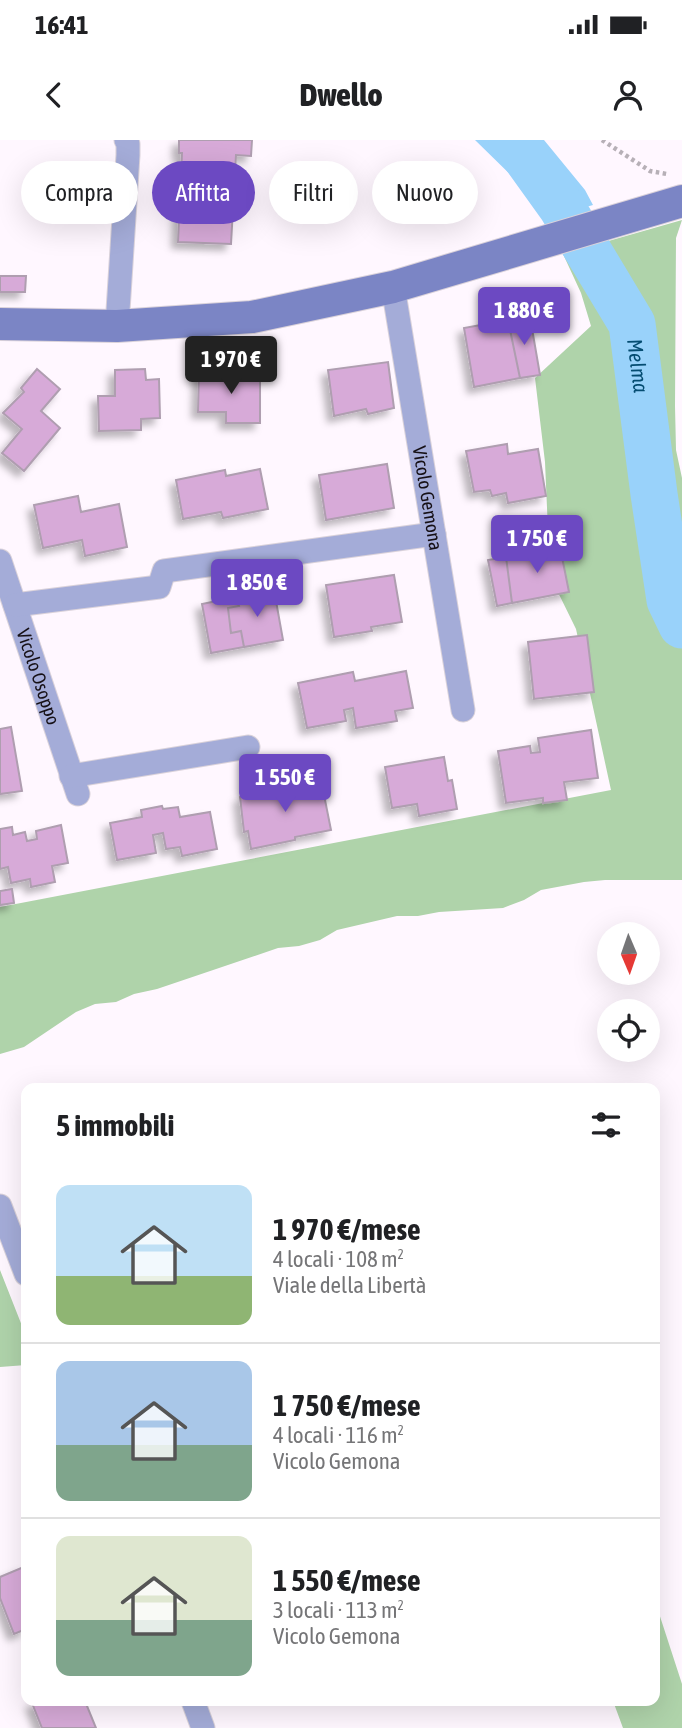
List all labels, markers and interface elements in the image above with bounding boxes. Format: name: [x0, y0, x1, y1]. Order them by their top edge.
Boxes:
text: 16:41: [35, 10, 89, 40]
icon: back: [35, 76, 73, 114]
text: Dwello: [300, 76, 382, 113]
icon: person: [609, 76, 647, 114]
chip: Compra: [21, 161, 138, 224]
chip: Affitta: [152, 161, 255, 224]
chip: Filtri: [269, 161, 358, 224]
chip: Nuovo: [372, 161, 478, 224]
pin: 1 880 €: [459, 288, 589, 347]
text: 1 880 €: [494, 297, 554, 323]
pin: 1 970 €: [166, 336, 296, 396]
water label: Melma: [623, 337, 654, 394]
text: 1 970 €: [201, 346, 261, 372]
street label: Vicolo Gemona: [408, 444, 447, 552]
pin: 1 750 €: [472, 516, 602, 575]
text: 1 750 €: [507, 525, 567, 551]
pin: 1 850 €: [192, 560, 322, 619]
text: 1 850 €: [227, 569, 287, 595]
street label: Vicolo Osoppo: [12, 626, 65, 728]
pin: 1 550 €: [220, 754, 350, 814]
text: 1 550 €: [255, 764, 315, 790]
north arrow: [597, 922, 660, 985]
map controls: [597, 922, 660, 1062]
button: locate: [597, 999, 660, 1062]
icon: filters: [587, 1106, 625, 1144]
text: 5 immobili: [56, 1108, 174, 1142]
text: 1 970 €/mese: [273, 1212, 421, 1246]
icon: home: [112, 1213, 196, 1297]
text: 4 locali · 108 m²: [273, 1246, 404, 1272]
text: Viale della Libertà: [273, 1272, 427, 1298]
text: 1 750 €/mese: [273, 1388, 421, 1422]
icon: home: [112, 1389, 196, 1473]
text: 4 locali · 116 m²: [273, 1422, 404, 1448]
text: Vicolo Gemona: [273, 1448, 401, 1474]
text: 1 550 €/mese: [273, 1563, 421, 1597]
icon: home: [112, 1564, 196, 1648]
text: 3 locali · 113 m²: [273, 1597, 404, 1623]
text: Vicolo Gemona: [273, 1623, 401, 1649]

